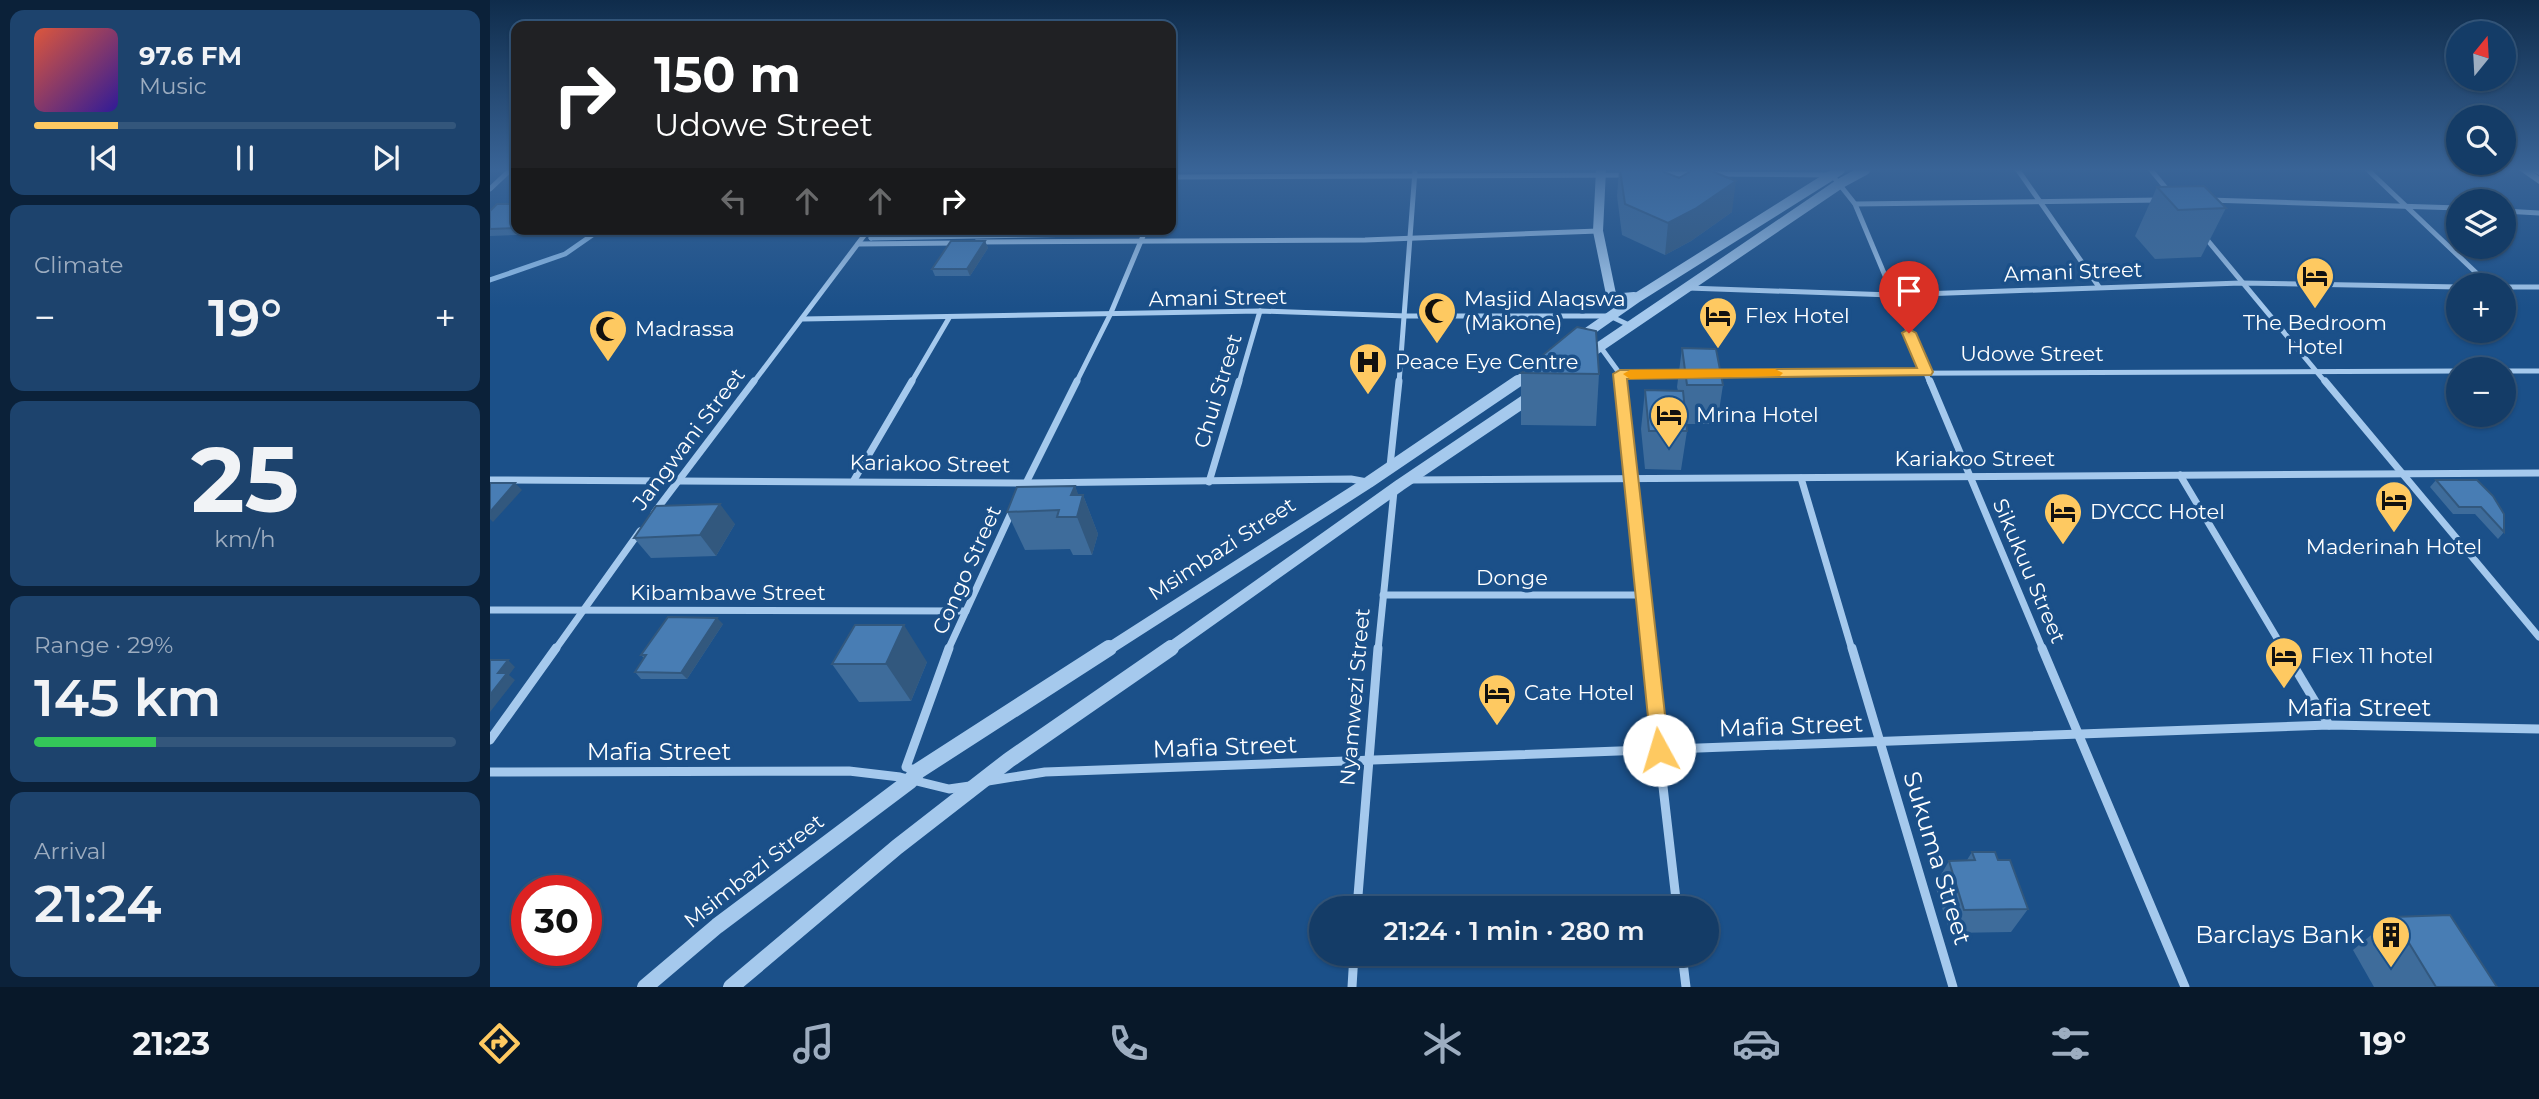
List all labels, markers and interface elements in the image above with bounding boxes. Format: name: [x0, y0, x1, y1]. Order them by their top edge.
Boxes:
north arrow: [2446, 21, 2516, 91]
map controls: [2446, 21, 2516, 427]
text: 97.6 FM: [139, 40, 242, 72]
text: 150 m: [654, 45, 801, 104]
icon: right: [539, 49, 630, 140]
text: Music: [139, 72, 207, 100]
text: Udowe Street: [654, 105, 873, 144]
button: search: [2446, 105, 2516, 175]
icon: previous: [85, 139, 123, 177]
icon: pause: [226, 139, 264, 177]
icon: next: [367, 139, 405, 177]
icon: left: [715, 182, 753, 220]
icon: ahead: [788, 182, 826, 220]
icon: ahead: [861, 182, 899, 220]
icon: right: [934, 182, 972, 220]
button: layers: [2446, 189, 2516, 259]
text: Climate: [34, 251, 123, 279]
hotel icon: The Bedroom Hotel: [2294, 255, 2336, 310]
street label: Amani Street: [2003, 257, 2143, 286]
pin: [1879, 261, 1939, 333]
icon: arrive: [1890, 272, 1928, 310]
button: +: [2446, 273, 2516, 343]
street label: Amani Street: [1148, 284, 1287, 311]
text: 19°: [208, 286, 282, 349]
place label: Masjid Alaqswa (Makone): [1464, 286, 1626, 335]
mosque icon: Masjid Alaqswa (Makone): [1416, 290, 1458, 345]
text: −: [34, 294, 56, 341]
text: +: [434, 294, 456, 341]
hotel icon: Flex Hotel: [1697, 295, 1739, 350]
place label: Flex Hotel: [1745, 303, 1850, 328]
mosque icon: Madrassa: [587, 308, 629, 363]
place label: The Bedroom Hotel: [2243, 310, 2387, 359]
place label: Madrassa: [635, 316, 735, 341]
street label: Chui Street: [1188, 331, 1247, 451]
hospital icon: Peace Eye Centre: [1347, 341, 1389, 396]
street label: Udowe Street: [1960, 341, 2104, 366]
place label: Peace Eye Centre: [1395, 349, 1578, 374]
button: −: [2446, 357, 2516, 427]
street label: Jangwani Street: [627, 363, 750, 515]
hotel icon: Mrina Hotel: [1648, 394, 1690, 449]
place label: Mrina Hotel: [1696, 402, 1819, 427]
text: 25: [191, 424, 299, 535]
street label: Kariakoo Street: [1895, 446, 2055, 471]
street label: Kariakoo Street: [849, 450, 1011, 477]
hotel icon: Maderinah Hotel: [2373, 479, 2415, 534]
hotel icon: DYCCC Hotel: [2042, 491, 2084, 546]
street label: Msimbazi Street: [1144, 492, 1300, 605]
street label: Sikukuu Street: [1988, 495, 2071, 647]
place label: DYCCC Hotel: [2090, 499, 2225, 524]
street label: Congo Street: [927, 502, 1006, 638]
text: km/h: [214, 525, 276, 553]
place label: Maderinah Hotel: [2306, 534, 2482, 559]
street label: Donge: [1476, 565, 1548, 590]
street label: Kibambawe Street: [630, 580, 826, 605]
street label: Nyamwezi Street: [1334, 607, 1375, 787]
text: Range · 29%: [34, 631, 173, 659]
hotel icon: Flex 11 hotel: [2263, 635, 2305, 690]
place label: Flex 11 hotel: [2311, 643, 2434, 668]
text: 145 km: [34, 666, 221, 729]
hotel icon: Cate Hotel: [1476, 672, 1518, 727]
place label: Cate Hotel: [1524, 680, 1634, 705]
street label: Mafia Street: [2287, 693, 2432, 722]
street label: Mafia Street: [1718, 708, 1864, 743]
position arrow: [1622, 713, 1696, 787]
street label: Mafia Street: [1152, 729, 1298, 764]
street label: Mafia Street: [587, 737, 732, 766]
street label: Sukuma Street: [1897, 768, 1978, 948]
street label: Msimbazi Street: [679, 808, 828, 933]
text: Arrival: [34, 837, 107, 865]
text: 21:24: [34, 872, 162, 935]
speed limit sign: 30: [511, 875, 602, 966]
building icon: Barclays Bank: [2370, 914, 2412, 969]
text: 21:24 · 1 min · 280 m: [1383, 915, 1645, 947]
place label: Barclays Bank: [2195, 920, 2365, 949]
icon: directions: [475, 1019, 524, 1068]
icon: music: [789, 1019, 838, 1068]
icon: phone: [1104, 1019, 1153, 1068]
icon: climate: [1418, 1019, 1467, 1068]
icon: car: [1732, 1019, 1781, 1068]
icon: filters: [2046, 1019, 2095, 1068]
text: 21:23: [133, 1024, 210, 1063]
text: 19°: [2360, 1024, 2406, 1063]

